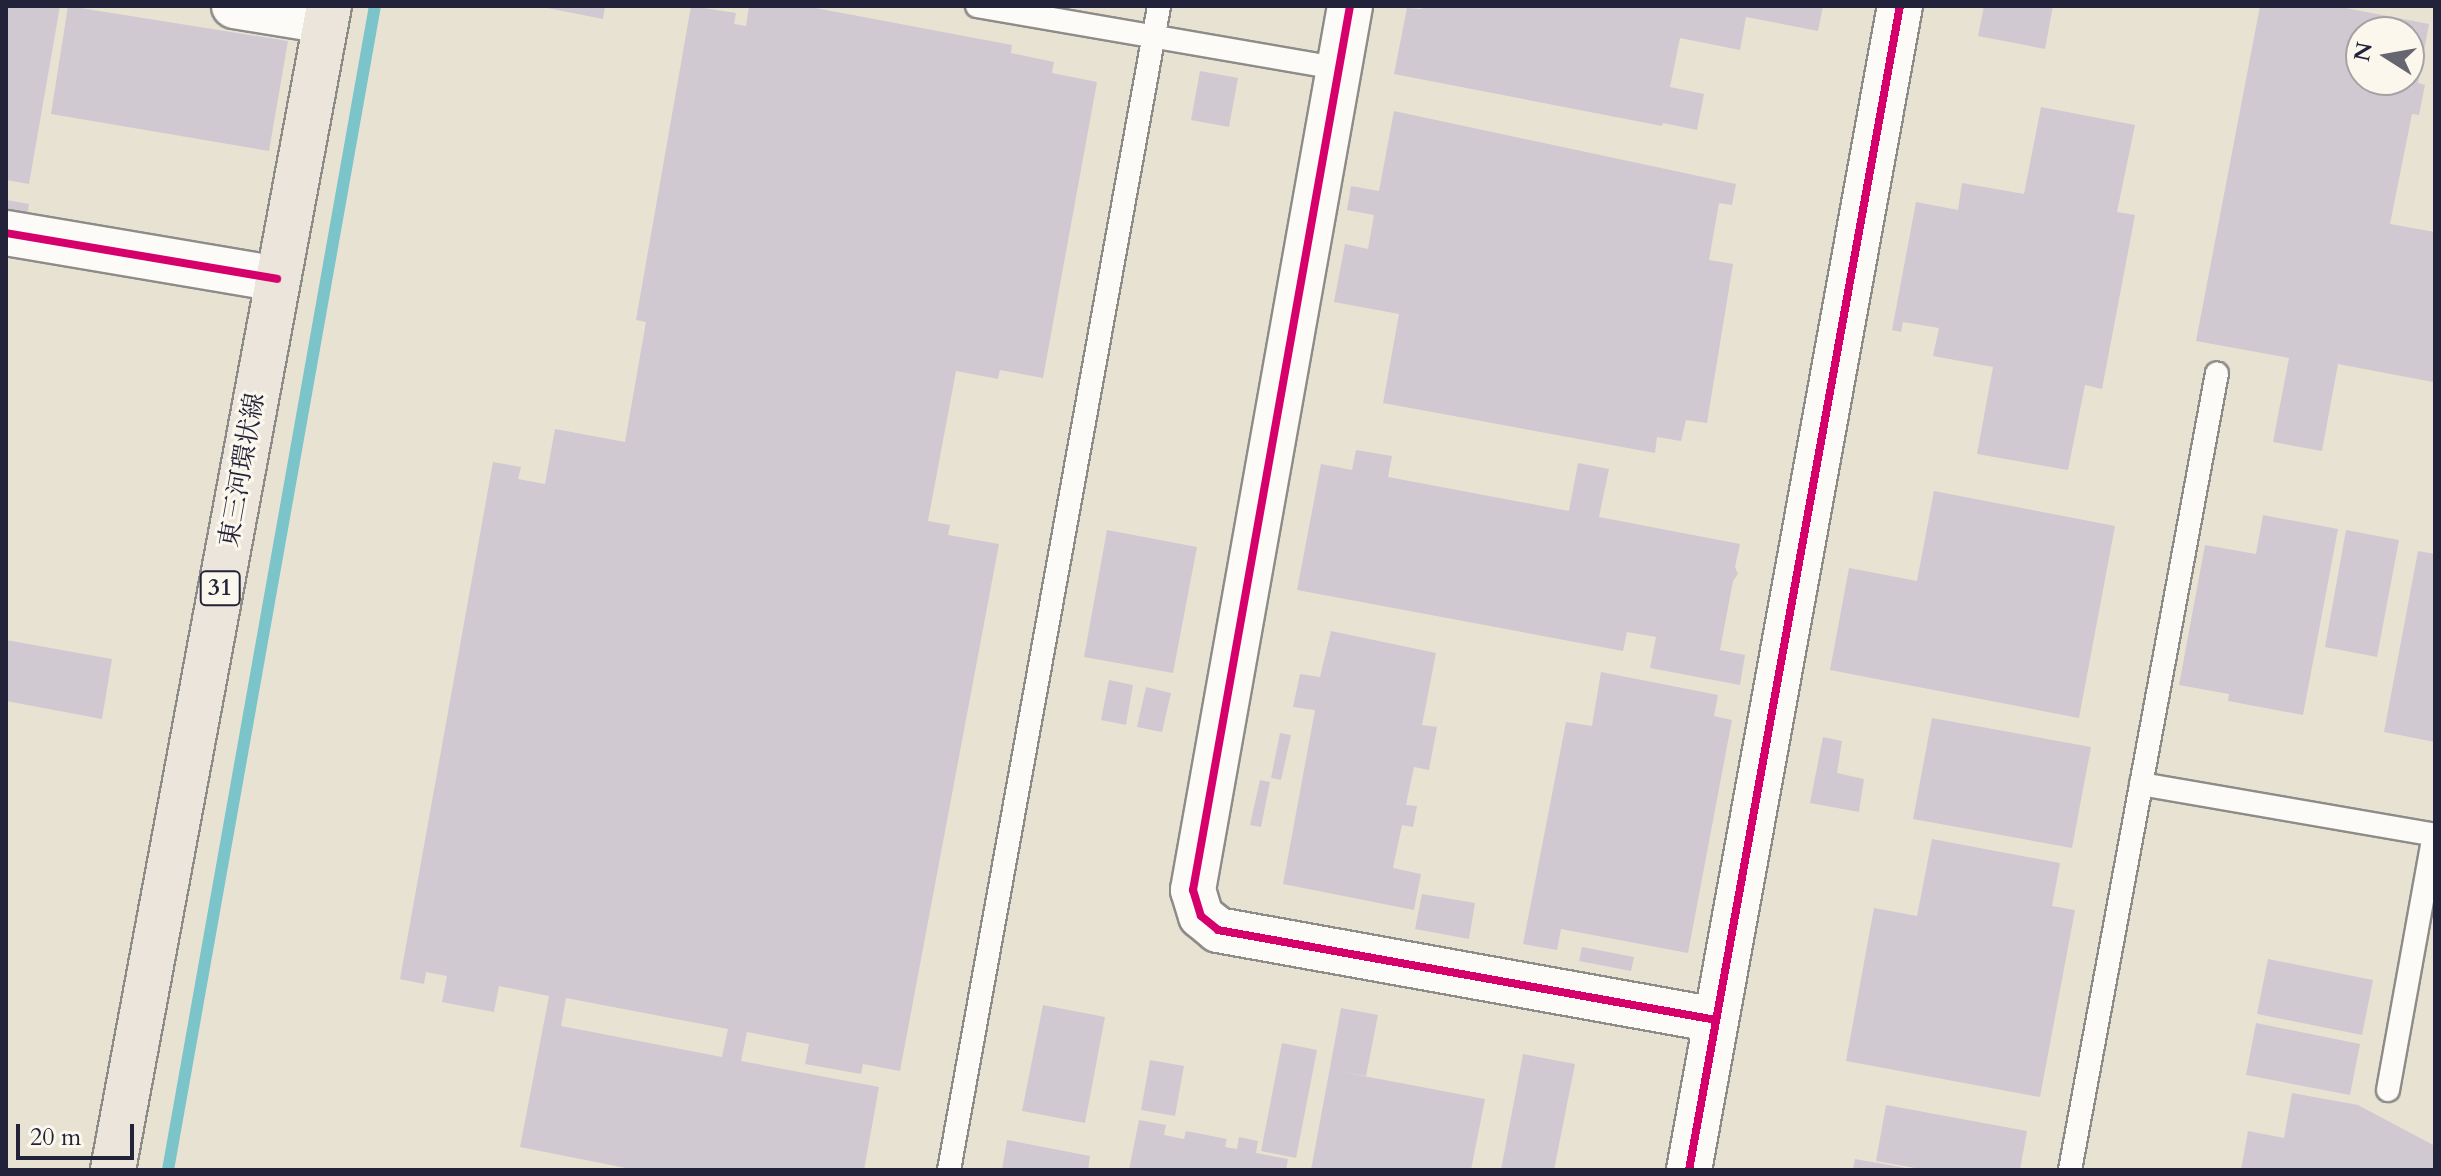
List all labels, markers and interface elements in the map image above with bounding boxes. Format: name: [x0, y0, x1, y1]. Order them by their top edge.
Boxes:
north arrow: [2345, 16, 2425, 96]
text: N: [2347, 40, 2380, 64]
street label: 東三河環状線: [213, 390, 271, 550]
road number: 31: [198, 568, 242, 608]
scale bar: [20, 1108, 138, 1158]
text: 20 m: [30, 1121, 81, 1154]

